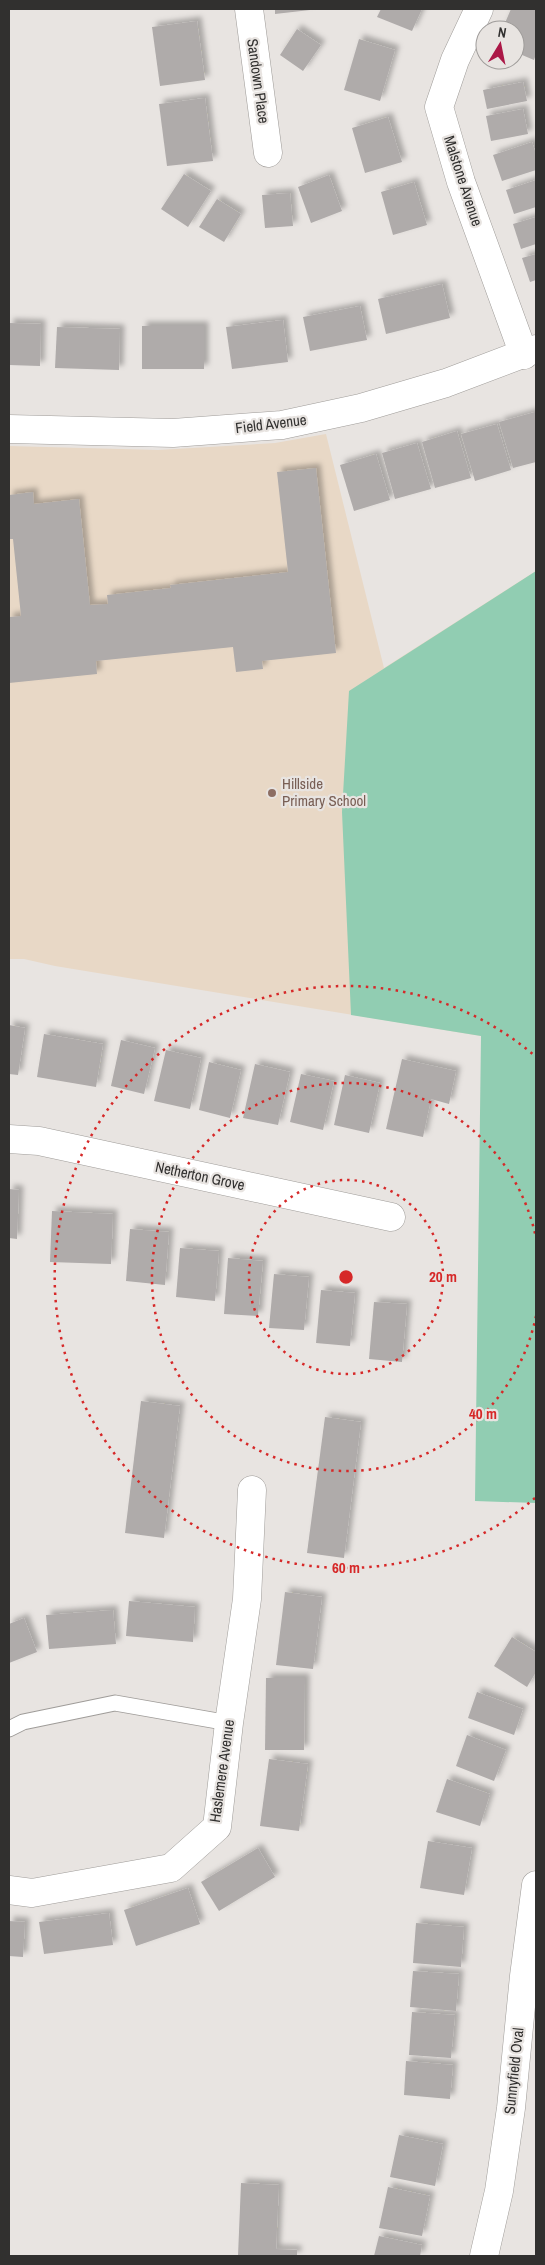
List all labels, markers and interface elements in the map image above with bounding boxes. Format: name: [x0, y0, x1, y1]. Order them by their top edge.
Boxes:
north arrow: [475, 20, 525, 70]
text: N: [497, 23, 508, 42]
street label: Sandown Place: [242, 37, 275, 125]
street label: Malstone Avenue: [439, 133, 488, 229]
street label: Field Avenue: [234, 409, 308, 438]
place label: Hillside Primary School: [282, 773, 366, 811]
marker: Hillside Primary School: [266, 787, 278, 799]
street label: Netherton Grove: [153, 1156, 247, 1195]
text: 20 m: [429, 1266, 457, 1287]
centre of rings: [337, 1268, 355, 1286]
text: 40 m: [469, 1403, 497, 1424]
text: 60 m: [332, 1557, 360, 1578]
street label: Haslemere Avenue: [204, 1718, 239, 1824]
street label: Sunnyfield Oval: [499, 2027, 528, 2115]

